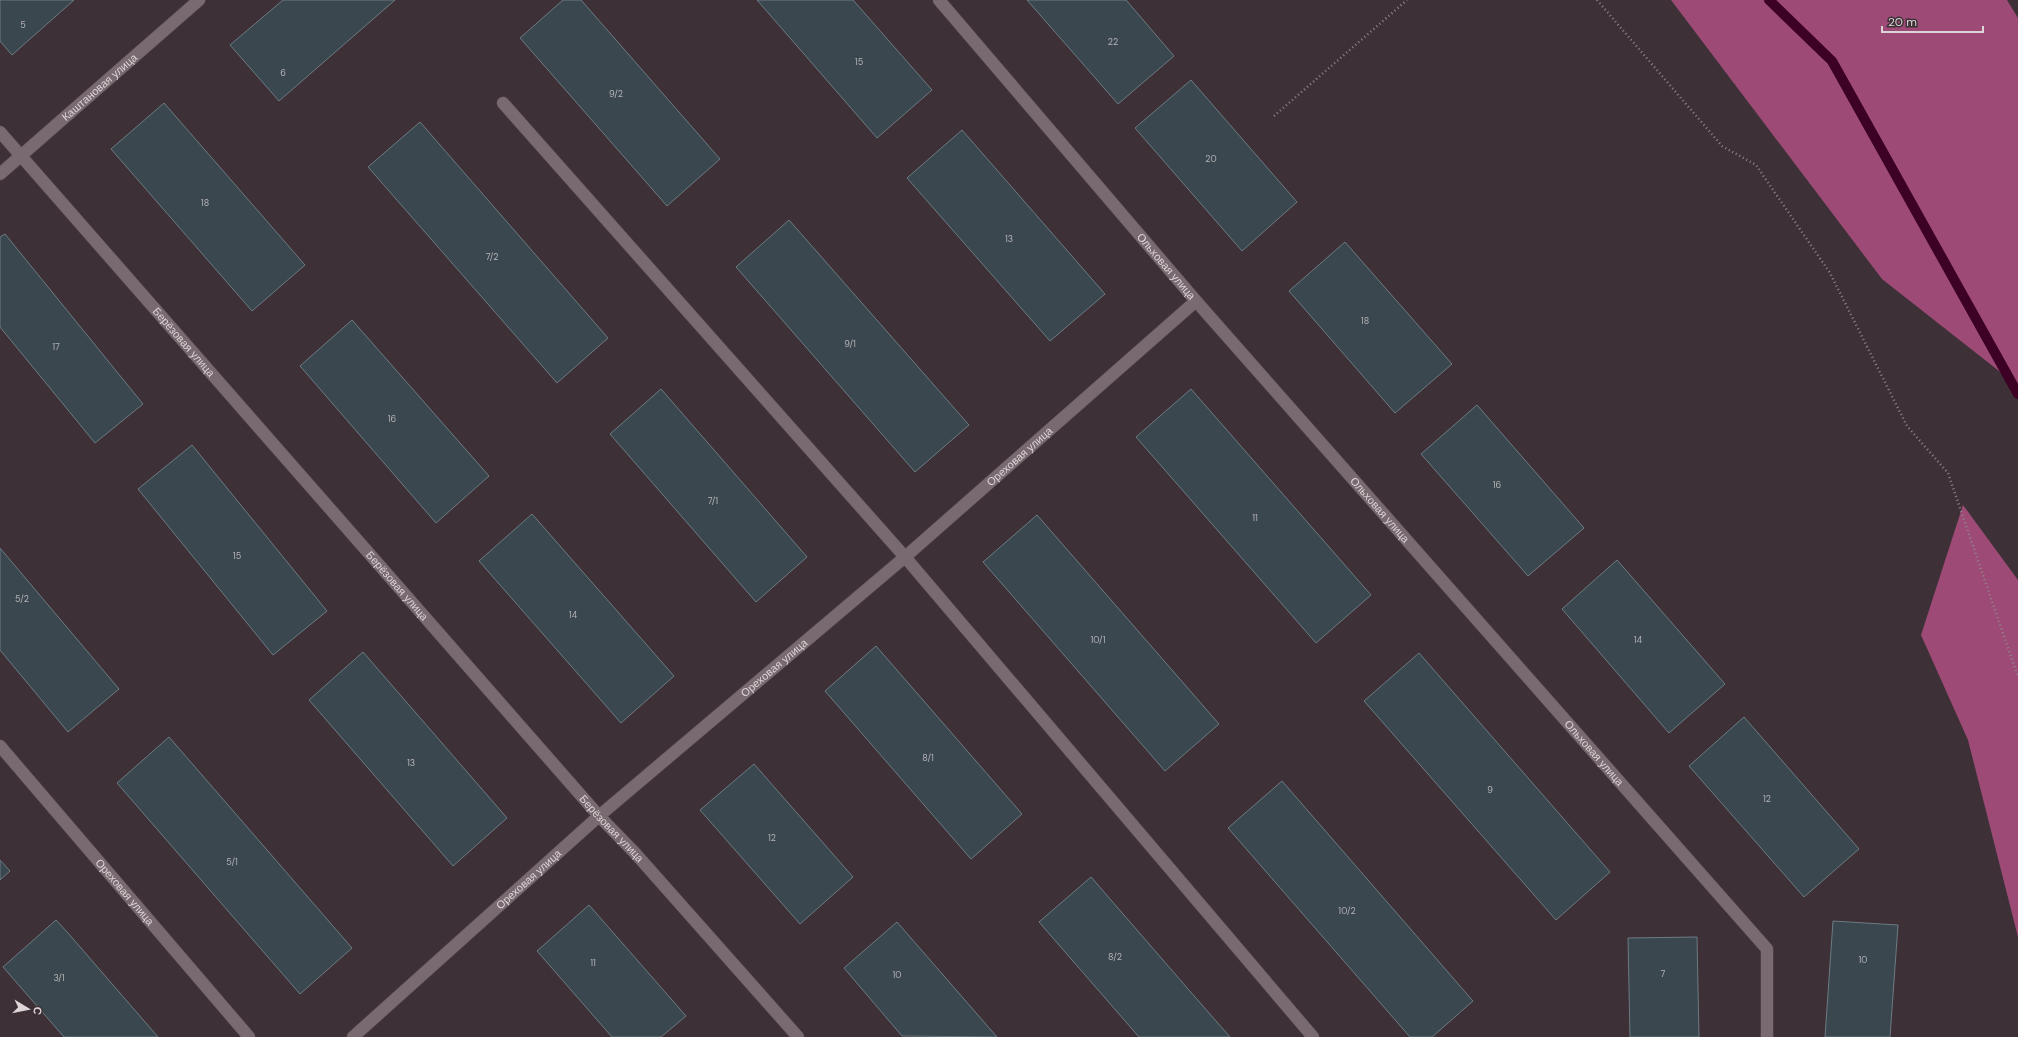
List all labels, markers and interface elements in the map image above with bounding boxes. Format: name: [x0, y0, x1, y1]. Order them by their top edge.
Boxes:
scale bar: [1882, 8, 1983, 34]
text: 20 m: [1888, 14, 1917, 30]
house number: 5: [20, 19, 26, 31]
house number: 22: [1108, 36, 1118, 48]
street label: Каштановая улица: [59, 50, 141, 124]
house number: 15: [855, 56, 863, 68]
house number: 6: [280, 67, 286, 79]
house number: 9/2: [609, 88, 623, 100]
house number: 20: [1205, 153, 1217, 165]
house number: 18: [201, 197, 209, 209]
street label: Ольховая улица: [1134, 230, 1199, 303]
house number: 13: [1005, 233, 1013, 245]
house number: 7/2: [486, 251, 498, 263]
street label: Берёзовая улица: [150, 304, 219, 380]
house number: 18: [1361, 315, 1369, 327]
house number: 9/1: [844, 338, 856, 350]
house number: 17: [52, 341, 60, 353]
house number: 16: [388, 413, 397, 425]
street label: Ореховая улица: [984, 423, 1056, 489]
street label: Ольховая улица: [1347, 474, 1413, 546]
house number: 16: [1493, 479, 1502, 491]
house number: 7/1: [708, 495, 718, 507]
house number: 11: [1252, 512, 1258, 524]
street label: Берёзовая улица: [363, 548, 432, 624]
house number: 15: [233, 550, 241, 562]
house number: 5/2: [15, 593, 29, 605]
house number: 14: [569, 609, 578, 621]
house number: 10/1: [1091, 634, 1106, 646]
house number: 14: [1634, 634, 1643, 646]
street label: Ореховая улица: [738, 635, 811, 700]
street label: Ольховая улица: [1561, 717, 1627, 789]
house number: 8/1: [922, 752, 934, 764]
house number: 13: [407, 757, 415, 769]
house number: 9: [1487, 784, 1493, 796]
street label: Берёзовая улица: [577, 792, 647, 866]
house number: 12: [1763, 793, 1771, 805]
house number: 12: [768, 832, 776, 844]
street label: Ореховая улица: [493, 846, 565, 912]
street label: Ореховая улица: [92, 856, 158, 929]
house number: 5/1: [226, 856, 238, 868]
house number: 10/2: [1338, 905, 1356, 917]
house number: 8/2: [1108, 951, 1122, 963]
house number: 10: [1859, 954, 1867, 966]
house number: 11: [590, 957, 596, 969]
house number: 7: [1661, 968, 1666, 980]
house number: 10: [893, 969, 901, 981]
house number: 3/1: [53, 972, 65, 984]
north arrow: [8, 989, 48, 1029]
text: С: [30, 1006, 45, 1016]

